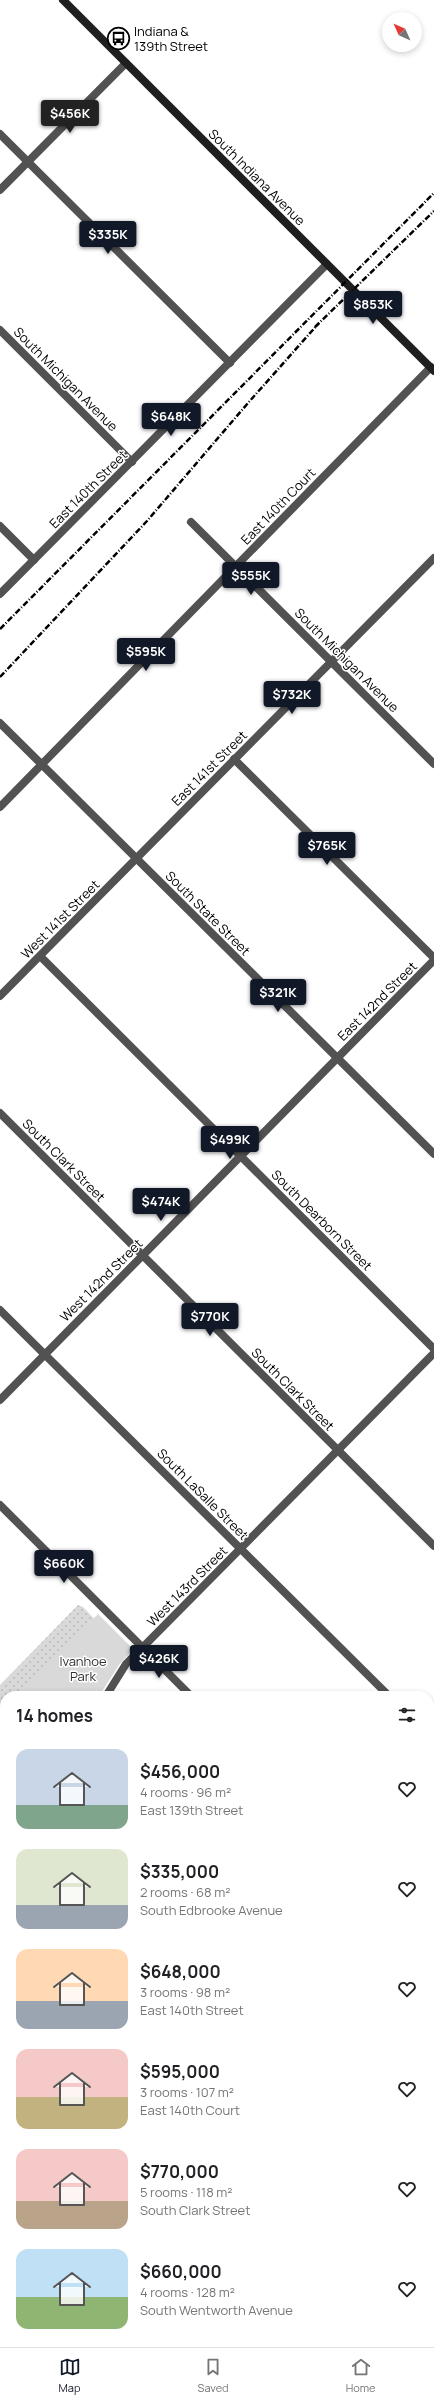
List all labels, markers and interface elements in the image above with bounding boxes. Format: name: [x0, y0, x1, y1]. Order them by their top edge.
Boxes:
north arrow: [382, 12, 422, 52]
map controls: [382, 12, 422, 52]
place label: Indiana & 139th Street: [134, 22, 208, 55]
bus stop icon: Indiana & 139th Street: [106, 25, 132, 51]
pin: $456K: [42, 100, 98, 134]
text: $456K: [50, 104, 90, 122]
street label: South Indiana Avenue: [205, 125, 309, 229]
pin: $335K: [80, 221, 136, 255]
text: $335K: [88, 225, 128, 243]
pin: $853K: [345, 291, 401, 325]
text: $853K: [353, 295, 393, 313]
street label: South Michigan Avenue: [10, 323, 122, 435]
pin: $648K: [143, 403, 199, 437]
text: $648K: [151, 407, 191, 425]
street label: East 140th Street: [45, 446, 131, 532]
street label: East 140th Court: [237, 464, 319, 548]
pin: $555K: [223, 562, 279, 596]
text: $555K: [231, 566, 271, 584]
street label: South Michigan Avenue: [291, 604, 403, 716]
pin: $595K: [118, 638, 174, 672]
text: $595K: [126, 642, 166, 660]
pin: $732K: [264, 681, 320, 715]
text: $732K: [273, 685, 311, 703]
street label: East 141st Street: [167, 726, 251, 810]
pin: $765K: [299, 832, 355, 866]
text: $765K: [307, 836, 347, 854]
street label: South State Street: [162, 867, 254, 959]
street label: West 141st Street: [17, 876, 103, 962]
street label: East 142nd Street: [333, 957, 421, 1045]
pin: $321K: [250, 979, 306, 1013]
text: $321K: [259, 983, 297, 1001]
street label: South Clark Street: [19, 1115, 109, 1205]
pin: $499K: [202, 1126, 258, 1160]
text: $499K: [210, 1130, 250, 1148]
street label: South Dearborn Street: [268, 1166, 376, 1274]
pin: $474K: [133, 1188, 189, 1222]
text: $474K: [142, 1192, 180, 1210]
street label: West 142nd Street: [56, 1235, 146, 1325]
pin: $770K: [182, 1303, 238, 1337]
text: $770K: [190, 1307, 230, 1325]
street label: South Clark Street: [248, 1344, 338, 1434]
street label: South LaSalle Street: [153, 1444, 253, 1544]
street label: West 143rd Street: [143, 1542, 231, 1630]
pin: $660K: [36, 1550, 92, 1584]
text: $660K: [43, 1554, 85, 1572]
pin: $426K: [131, 1645, 187, 1679]
text: $426K: [139, 1649, 179, 1667]
park label: Ivanhoe Park: [59, 1652, 107, 1685]
text: 14 homes: [16, 1704, 93, 1727]
icon: filters: [396, 1704, 418, 1726]
text: $456,000: [140, 1760, 220, 1783]
icon: home: [48, 1765, 96, 1813]
icon: heart: [396, 1778, 418, 1800]
text: 4 rooms · 96 m²: [140, 1783, 231, 1801]
text: East 139th Street: [140, 1801, 243, 1819]
text: $335,000: [140, 1860, 219, 1883]
icon: home: [48, 1865, 96, 1913]
icon: heart: [396, 1878, 418, 1900]
text: 2 rooms · 68 m²: [140, 1883, 230, 1901]
text: South Edbrooke Avenue: [140, 1901, 283, 1919]
text: $648,000: [140, 1960, 221, 1983]
icon: home: [48, 1965, 96, 2013]
icon: heart: [396, 1978, 418, 2000]
text: 3 rooms · 98 m²: [140, 1983, 230, 2001]
text: East 140th Street: [140, 2001, 244, 2019]
text: $595,000: [140, 2060, 220, 2083]
icon: home: [48, 2065, 96, 2113]
icon: heart: [396, 2078, 418, 2100]
text: 3 rooms · 107 m²: [140, 2083, 234, 2101]
text: East 140th Court: [140, 2101, 240, 2119]
text: $770,000: [140, 2160, 219, 2183]
icon: home: [48, 2165, 96, 2213]
icon: heart: [396, 2178, 418, 2200]
text: 5 rooms · 118 m²: [140, 2183, 233, 2201]
text: South Clark Street: [140, 2201, 250, 2219]
text: $660,000: [140, 2260, 222, 2283]
icon: home: [48, 2265, 96, 2313]
icon: heart: [396, 2278, 418, 2300]
text: 4 rooms · 128 m²: [140, 2283, 235, 2301]
text: South Wentworth Avenue: [140, 2301, 293, 2319]
tab: Map: [59, 2356, 81, 2395]
tab: Saved: [198, 2356, 229, 2395]
tab: Home: [346, 2356, 375, 2395]

